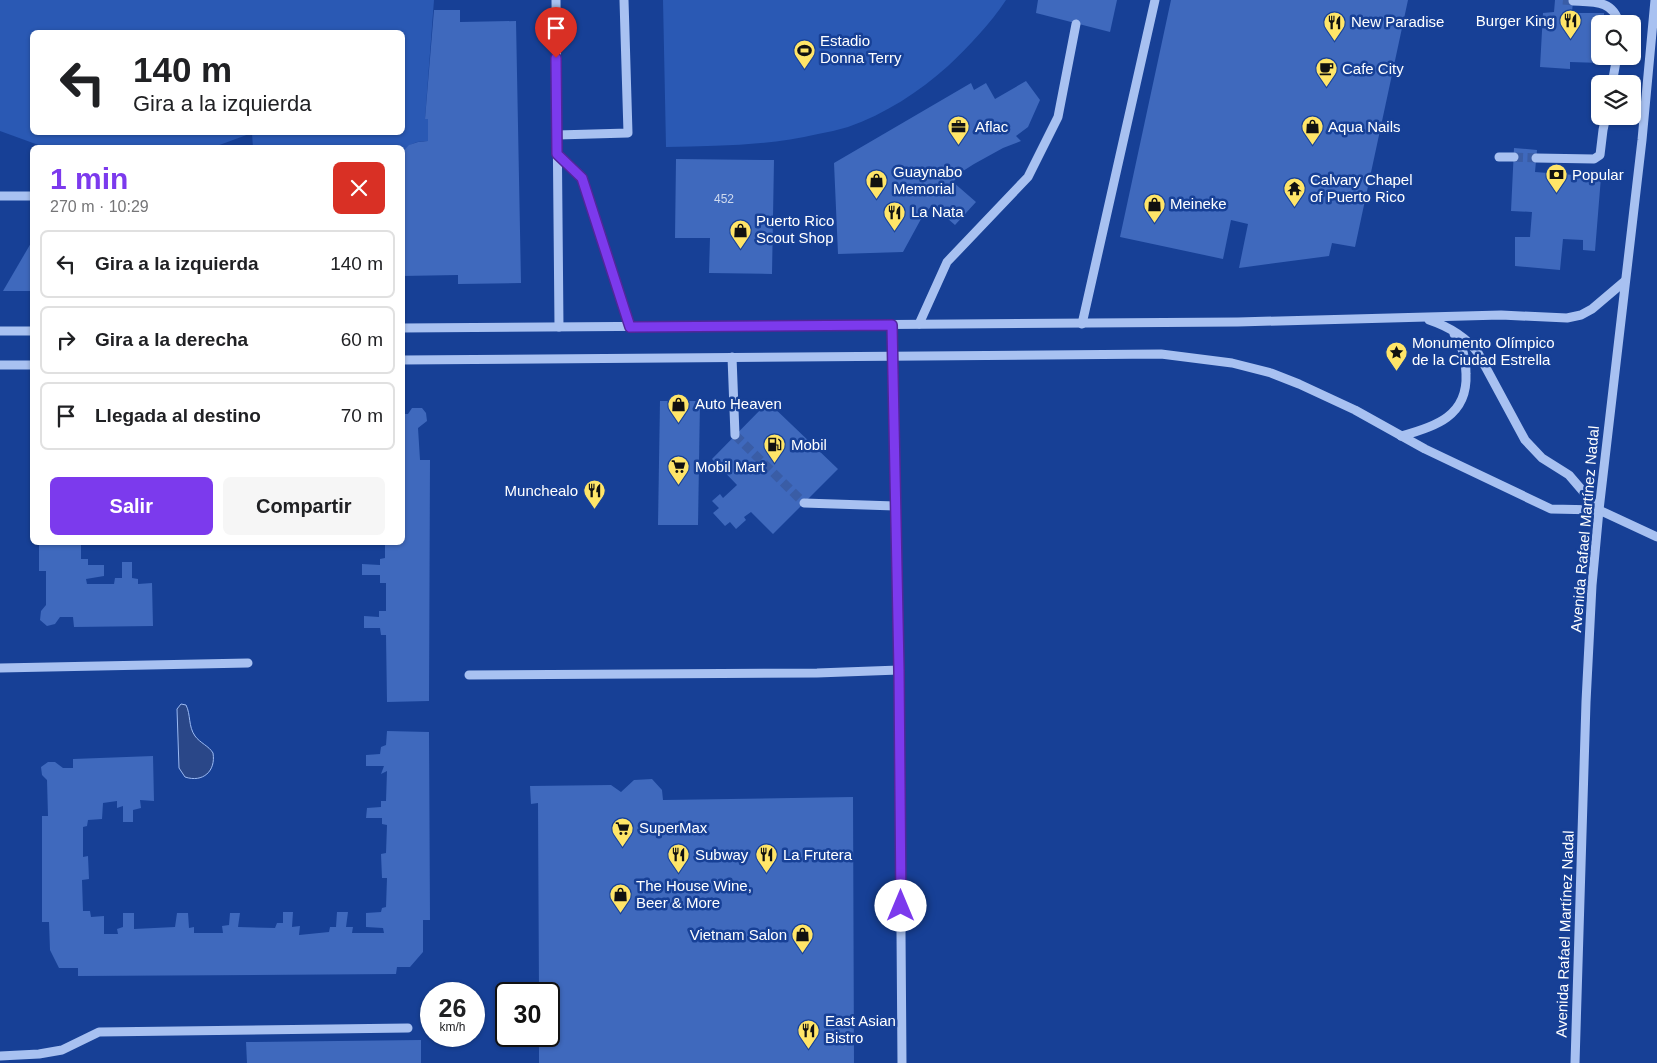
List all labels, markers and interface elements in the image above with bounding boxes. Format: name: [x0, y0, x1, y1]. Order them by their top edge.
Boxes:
pin: [535, 7, 577, 58]
restaurant icon: Burger King: [1559, 9, 1583, 40]
restaurant icon: New Paradise: [1323, 10, 1347, 41]
place label: Burger King: [1476, 12, 1555, 29]
place label: New Paradise: [1351, 13, 1444, 30]
icon: arrive: [542, 14, 570, 42]
map controls: [1591, 15, 1641, 125]
button: search: [1591, 15, 1641, 65]
place label: Estadio Donna Terry: [820, 32, 902, 66]
sports icon: Estadio Donna Terry: [792, 38, 816, 69]
icon: left: [50, 50, 115, 115]
text: 140 m: [133, 50, 232, 89]
cafe icon: Cafe City: [1314, 57, 1338, 88]
place label: Cafe City: [1342, 60, 1404, 77]
button: layers: [1591, 75, 1641, 125]
text: Gira a la izquierda: [133, 91, 312, 116]
office icon: Aflac: [947, 115, 971, 146]
shop icon: Aqua Nails: [1300, 115, 1324, 146]
place label: Aflac: [975, 118, 1009, 135]
place label: Aqua Nails: [1328, 118, 1401, 135]
text: 1 min: [50, 162, 128, 195]
button: close: [333, 162, 385, 214]
place label: Guaynabo Memorial: [893, 163, 962, 197]
bank icon: Popular: [1544, 163, 1568, 194]
place label: Popular: [1572, 166, 1624, 183]
shop icon: Guaynabo Memorial: [865, 169, 889, 200]
place label: Calvary Chapel of Puerto Rico: [1310, 171, 1413, 205]
temple icon: Calvary Chapel of Puerto Rico: [1282, 177, 1306, 208]
house number: 452: [714, 192, 734, 206]
shop icon: Meineke: [1142, 192, 1166, 223]
place label: Meineke: [1170, 195, 1227, 212]
text: 270 m · 10:29: [50, 198, 149, 215]
restaurant icon: La Nata: [883, 200, 907, 231]
place label: La Nata: [911, 203, 964, 220]
place label: Puerto Rico Scout Shop: [756, 212, 834, 246]
shop icon: Puerto Rico Scout Shop: [728, 218, 752, 249]
icon: left: [52, 250, 80, 278]
text: Gira a la izquierda: [95, 253, 259, 274]
text: 140 m: [330, 253, 383, 274]
icon: right: [52, 326, 80, 354]
text: Gira a la derecha: [95, 329, 248, 350]
text: 60 m: [341, 329, 383, 350]
place label: Monumento Olímpico de la Ciudad Estrella: [1412, 334, 1555, 368]
place icon: Monumento Olímpico de la Ciudad Estrella: [1384, 340, 1408, 371]
shop icon: Auto Heaven: [667, 392, 691, 423]
place label: Auto Heaven: [695, 395, 782, 412]
icon: arrive: [52, 402, 80, 430]
text: Llegada al destino: [95, 405, 261, 426]
text: 70 m: [341, 405, 383, 426]
street label: Avenida Rafael Martínez Nadal: [1567, 425, 1602, 633]
fuel station icon: Mobil: [763, 433, 787, 464]
place label: Mobil: [791, 436, 827, 453]
supermarket icon: Mobil Mart: [667, 455, 691, 486]
place label: Mobil Mart: [695, 458, 766, 475]
button: Salir: [50, 477, 213, 535]
button: Compartir: [223, 477, 385, 535]
restaurant icon: Munchealo: [582, 479, 606, 510]
place label: Munchealo: [505, 482, 578, 499]
supermarket icon: SuperMax: [611, 816, 635, 847]
place label: SuperMax: [639, 819, 708, 836]
street label: Avenida Rafael Martínez Nadal: [1552, 830, 1577, 1038]
restaurant icon: Subway: [667, 843, 691, 874]
restaurant icon: La Frutera: [755, 843, 779, 874]
place label: Subway: [695, 846, 749, 863]
place label: La Frutera: [783, 846, 853, 863]
place label: The House Wine, Beer & More: [636, 877, 752, 911]
position arrow: [874, 879, 926, 931]
shop icon: The House Wine, Beer & More: [608, 883, 632, 914]
shop icon: Vietnam Salon: [791, 923, 815, 954]
place label: Vietnam Salon: [690, 926, 787, 943]
speed limit sign: 30: [495, 982, 560, 1047]
text: 26: [439, 994, 466, 1022]
place label: East Asian Bistro: [825, 1012, 896, 1046]
restaurant icon: East Asian Bistro: [797, 1018, 821, 1049]
text: km/h: [439, 1020, 466, 1034]

